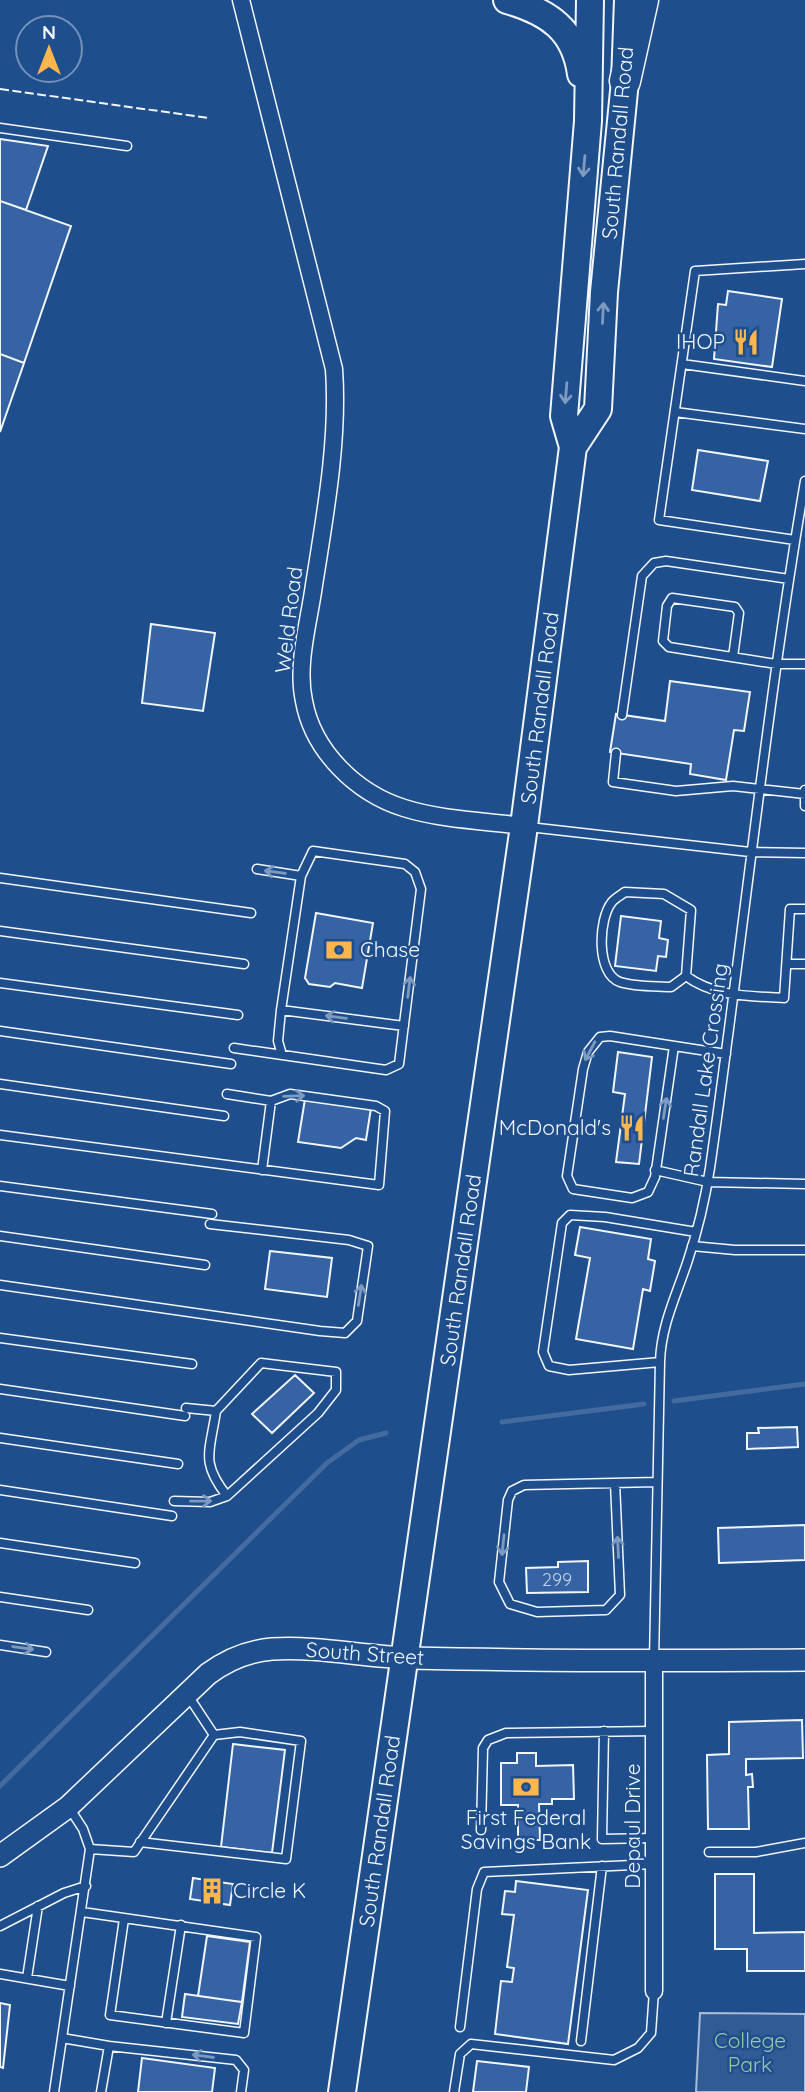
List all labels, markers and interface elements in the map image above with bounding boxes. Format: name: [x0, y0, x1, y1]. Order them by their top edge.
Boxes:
north arrow: [14, 14, 84, 84]
text: N: [42, 20, 56, 44]
street label: South Randall Road: [596, 46, 638, 240]
one-way arrow: [577, 154, 590, 177]
one-way arrow: [597, 302, 610, 325]
restaurant icon: IHOP: [731, 327, 761, 357]
place label: IHOP: [676, 328, 725, 354]
one-way arrow: [559, 381, 572, 404]
street label: Weld Road: [269, 565, 307, 675]
street label: South Randall Road: [514, 610, 564, 805]
one-way arrow: [264, 865, 287, 878]
bank icon: Chase: [324, 935, 354, 965]
place label: Chase: [360, 936, 420, 962]
street label: Randall Lake Crossing: [677, 961, 733, 1178]
one-way arrow: [402, 976, 415, 999]
one-way arrow: [325, 1010, 348, 1023]
one-way arrow: [583, 1041, 597, 1061]
one-way arrow: [282, 1090, 305, 1103]
one-way arrow: [659, 1097, 672, 1119]
restaurant icon: McDonald's: [617, 1113, 647, 1143]
place label: McDonald's: [499, 1114, 611, 1140]
street label: South Randall Road: [434, 1172, 486, 1367]
one-way arrow: [354, 1284, 367, 1307]
one-way arrow: [189, 1494, 212, 1508]
one-way arrow: [496, 1533, 509, 1556]
one-way arrow: [612, 1536, 625, 1559]
house number: 299: [542, 1568, 572, 1591]
street label: South Street: [305, 1636, 425, 1670]
one-way arrow: [11, 1642, 34, 1655]
street label: South Randall Road: [353, 1733, 405, 1928]
street label: Depaul Drive: [619, 1763, 645, 1889]
bank icon: First Federal Savings Bank: [511, 1772, 541, 1802]
place label: First Federal Savings Bank: [461, 1804, 591, 1854]
building icon: Circle K: [197, 1876, 227, 1906]
place label: Circle K: [233, 1877, 306, 1903]
park label: College Park: [714, 2027, 786, 2077]
one-way arrow: [192, 2049, 214, 2062]

